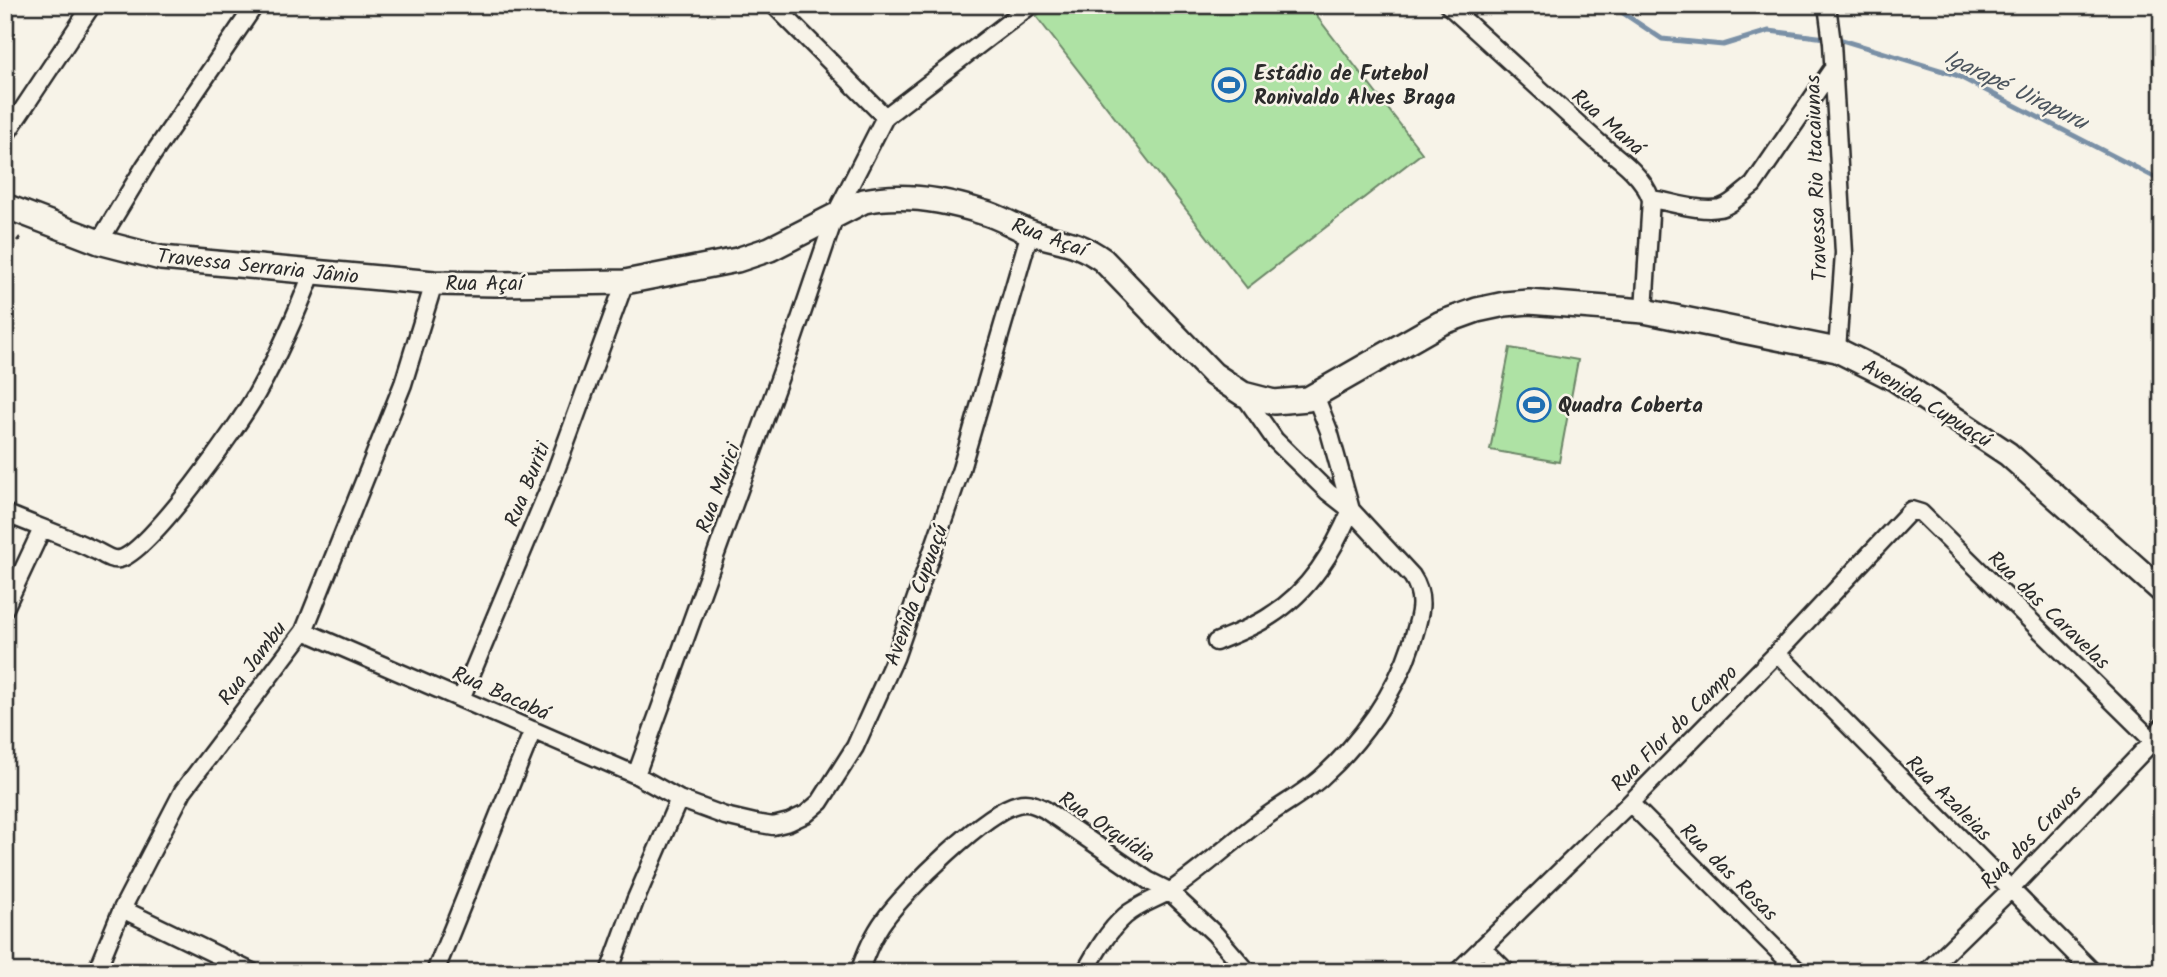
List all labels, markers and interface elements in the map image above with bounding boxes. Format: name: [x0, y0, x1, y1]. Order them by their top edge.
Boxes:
water label: Igarapé Uirapuru: [1937, 40, 2096, 142]
place label: Estádio de Futebol Ronivaldo Alves Braga: [1254, 58, 1456, 115]
sports icon: Estádio de Futebol Ronivaldo Alves Braga: [1210, 66, 1248, 104]
street label: Travessa Rio Itacaiunas: [1797, 74, 1838, 282]
street label: Rua Maná: [1563, 82, 1653, 166]
street label: Rua Açaí: [1006, 210, 1093, 268]
street label: Travessa Serraria Jânio: [155, 240, 360, 294]
street label: Rua Açaí: [445, 268, 526, 301]
street label: Avenida Cupuaçú: [1855, 351, 1999, 458]
sports icon: Quadra Coberta: [1515, 386, 1553, 424]
place label: Quadra Coberta: [1558, 390, 1703, 423]
street label: Rua Buriti: [496, 436, 561, 532]
street label: Rua Murici: [688, 438, 751, 538]
street label: Avenida Cupuaçú: [877, 519, 959, 671]
street label: Rua das Caravelas: [1979, 544, 2117, 678]
street label: Rua Jambu: [210, 615, 296, 713]
street label: Rua Bacabá: [446, 658, 557, 731]
street label: Rua Flor do Campo: [1604, 658, 1746, 800]
street label: Rua Azaleias: [1897, 748, 1999, 850]
street label: Rua dos Cravos: [1973, 778, 2091, 898]
street label: Rua Orquídia: [1051, 784, 1161, 873]
street label: Rua das Rosas: [1671, 816, 1785, 930]

